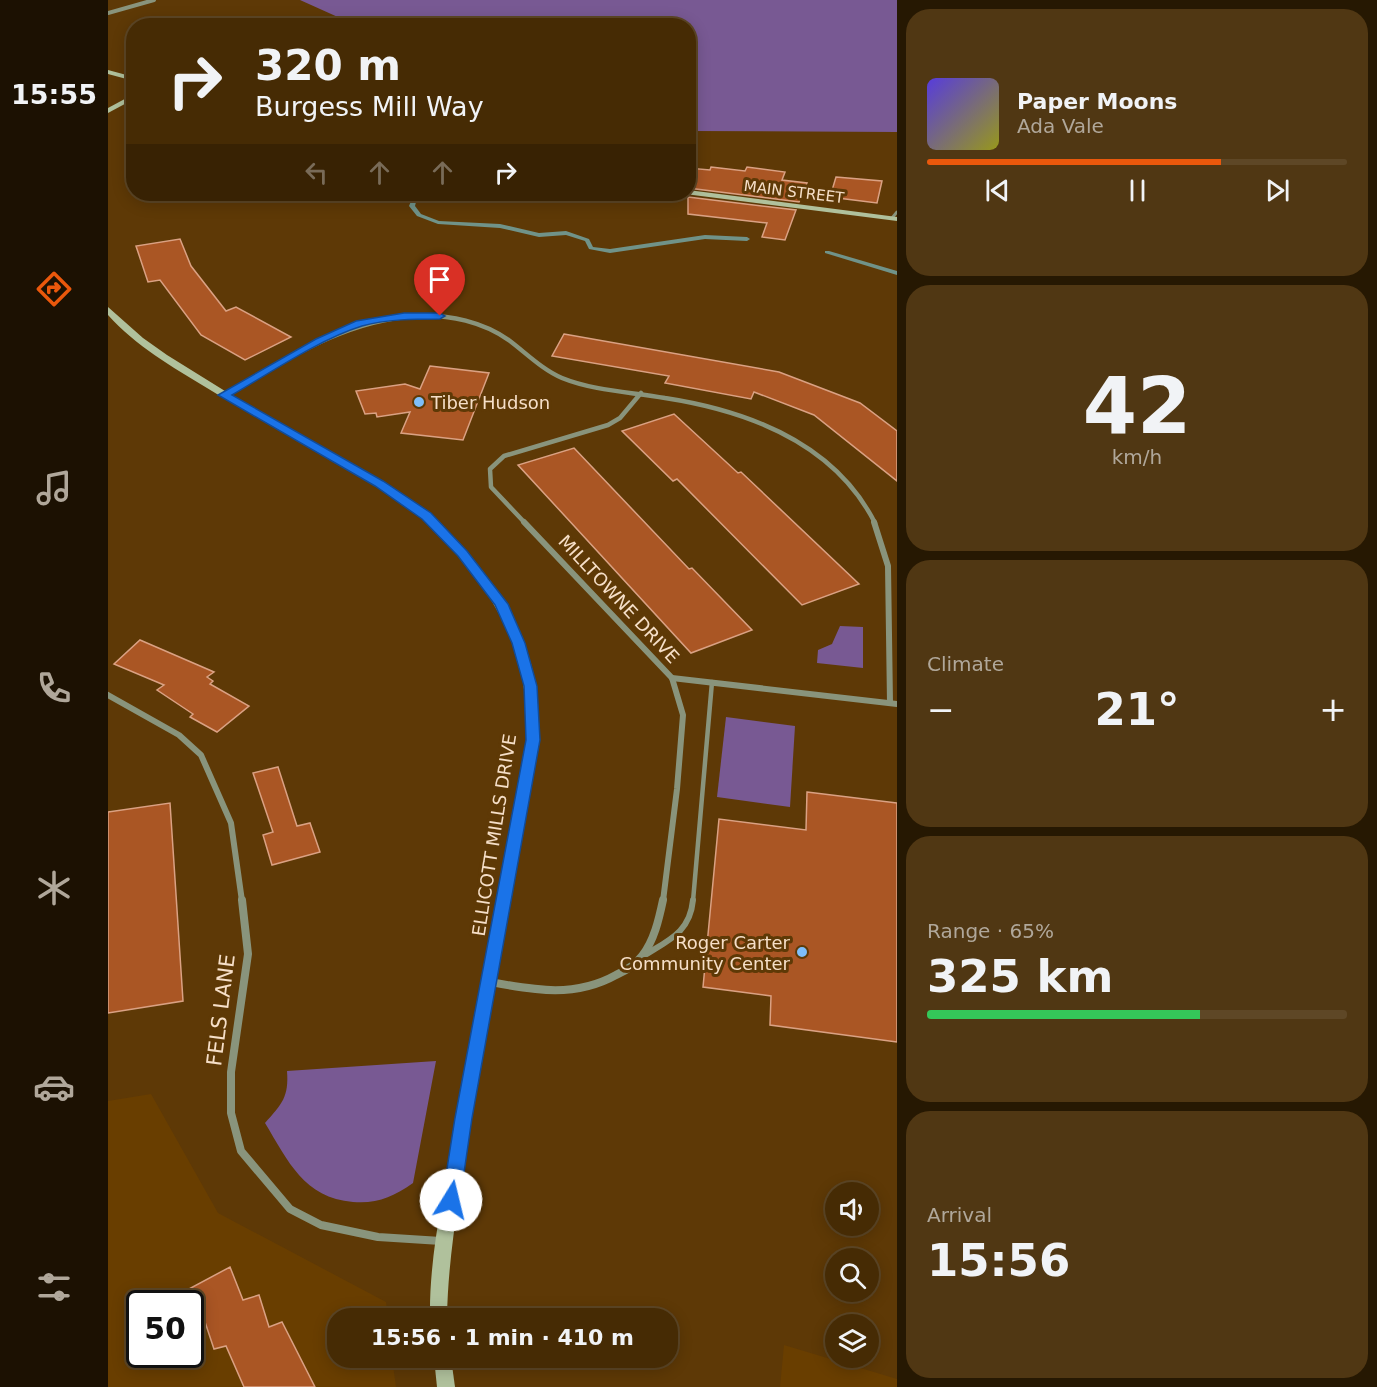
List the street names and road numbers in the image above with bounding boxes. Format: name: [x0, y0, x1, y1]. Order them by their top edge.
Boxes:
street label: MAIN STREET: [743, 177, 846, 207]
street label: MILLTOWNE DRIVE: [554, 531, 684, 667]
street label: ELLICOTT MILLS DRIVE: [468, 732, 520, 938]
street label: FELS LANE: [202, 953, 240, 1067]

